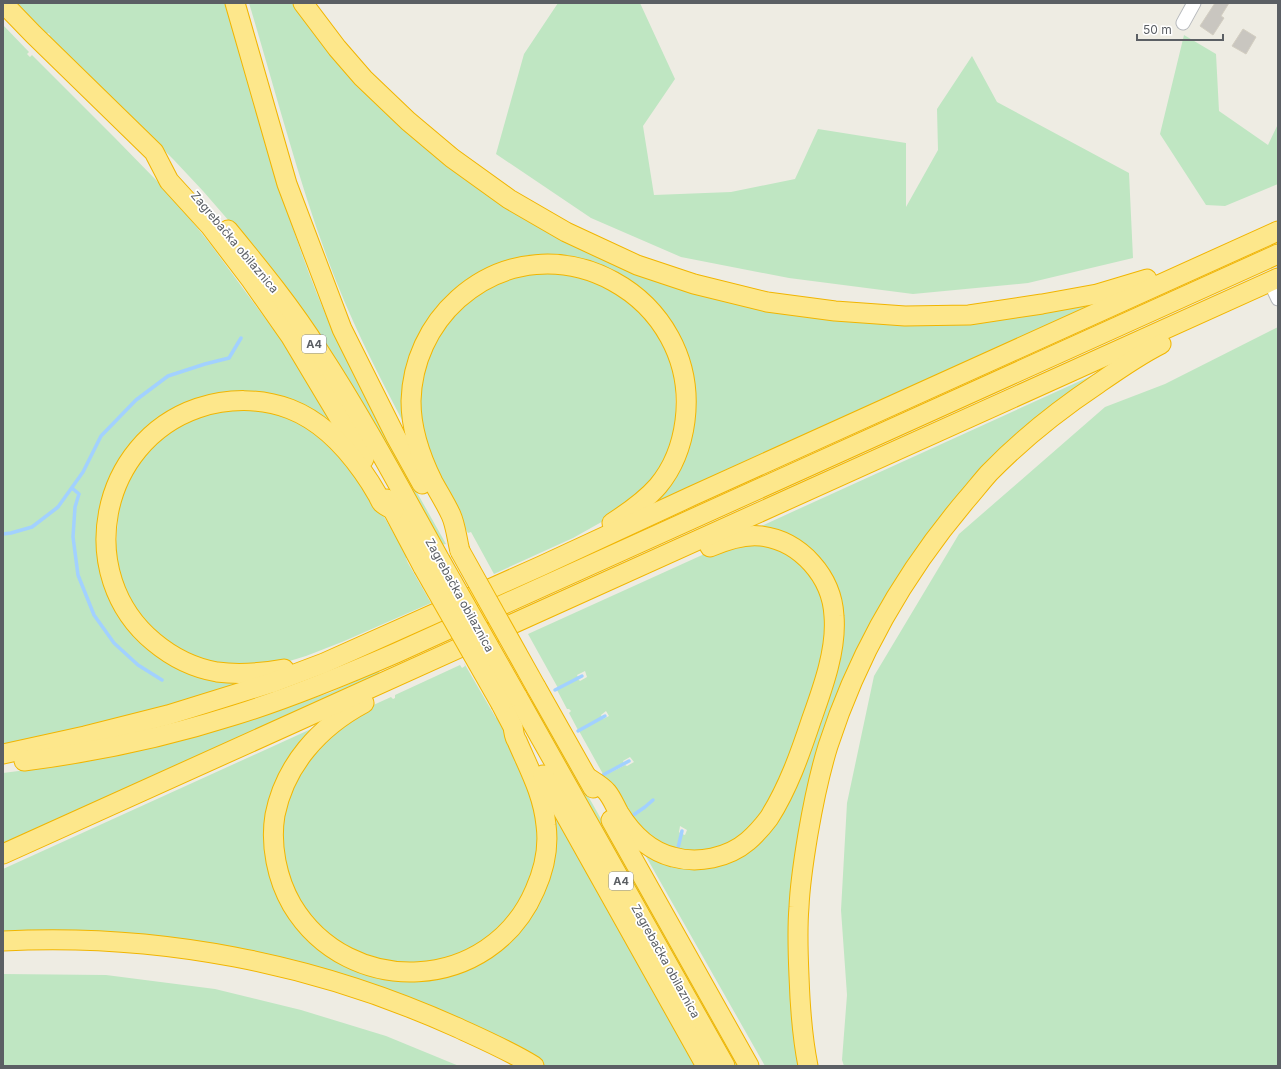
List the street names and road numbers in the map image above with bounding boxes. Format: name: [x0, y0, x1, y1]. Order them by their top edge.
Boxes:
street label: Zagrebačka obilaznica: [188, 188, 282, 296]
road number: A4: [302, 335, 326, 353]
street label: Zagrebačka obilaznica: [422, 535, 498, 655]
road number: A4: [609, 872, 633, 890]
street label: Zagrebačka obilaznica: [628, 901, 704, 1021]

